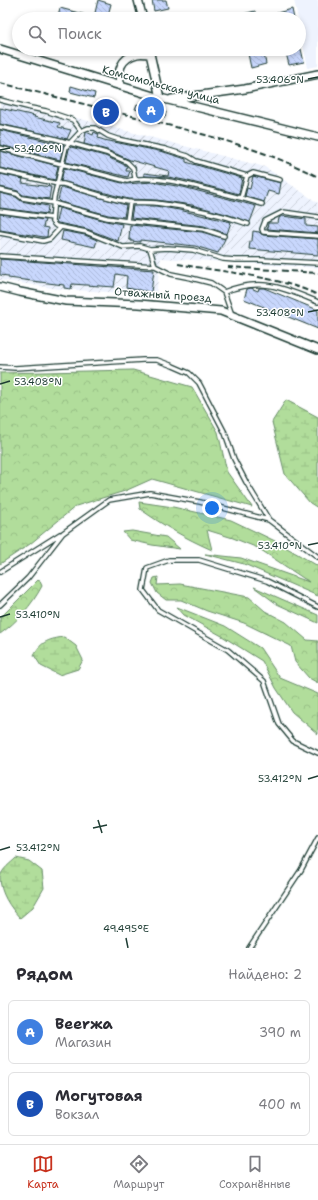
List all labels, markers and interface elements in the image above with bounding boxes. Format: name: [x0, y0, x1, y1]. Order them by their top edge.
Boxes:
search box: [12, 12, 306, 56]
icon: search: [26, 23, 48, 45]
text: Поиск: [58, 24, 102, 44]
street label: Комсомольская улица: [100, 62, 222, 108]
text: 53.406°N: [256, 73, 304, 86]
pin: A: [138, 95, 164, 125]
pin: B: [93, 97, 119, 127]
text: 53.406°N: [14, 142, 62, 155]
street label: Отважный проезд: [114, 284, 212, 306]
text: 53.408°N: [256, 306, 304, 319]
text: 53.408°N: [14, 375, 62, 388]
your location: [202, 498, 222, 518]
text: 53.410°N: [258, 539, 302, 552]
text: 53.410°N: [16, 608, 60, 621]
text: 53.412°N: [258, 772, 302, 785]
text: 53.412°N: [16, 841, 60, 854]
text: 49.495°E: [103, 922, 149, 935]
text: Рядом: [16, 963, 73, 985]
text: Найдено: 2: [228, 966, 302, 983]
text: Beerжа: [55, 1014, 113, 1034]
text: A: [25, 1024, 35, 1041]
text: 390 m: [259, 1024, 301, 1041]
text: Магазин: [55, 1034, 111, 1051]
text: Могутовая: [55, 1086, 143, 1106]
text: B: [26, 1096, 34, 1113]
text: 400 m: [258, 1096, 301, 1113]
text: Вокзал: [55, 1106, 99, 1123]
tab: Карта: [27, 1153, 59, 1192]
tab: Маршрут: [113, 1153, 164, 1192]
tab: Сохранённые: [219, 1153, 291, 1192]

